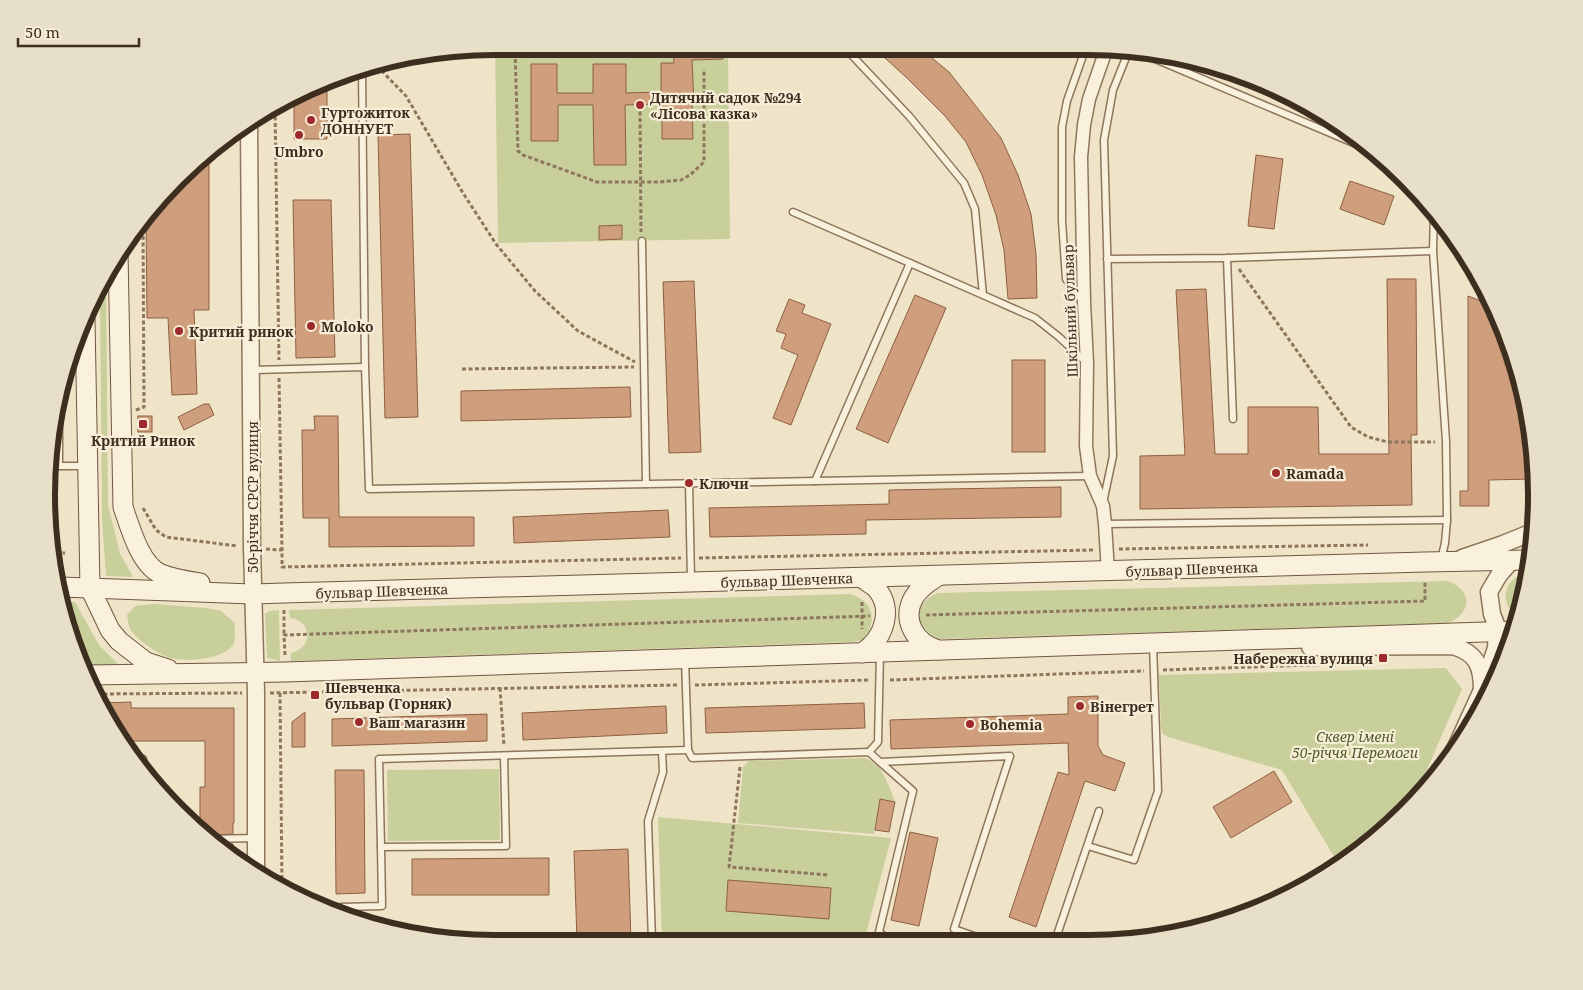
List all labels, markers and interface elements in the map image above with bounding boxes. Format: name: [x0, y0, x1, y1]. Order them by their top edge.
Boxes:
scale bar: [18, 15, 139, 47]
text: 50 m: [25, 22, 60, 42]
place label: Дитячий садок №294 «Лісова казка»: [650, 88, 802, 123]
marker: Дитячий садок №294 «Лісова казка»: [634, 99, 646, 111]
place label: Гуртожиток ДОННУЕТ: [321, 103, 410, 138]
marker: Гуртожиток ДОННУЕТ: [305, 114, 317, 126]
marker: Umbro: [293, 129, 305, 141]
place label: Umbro: [274, 142, 324, 161]
street label: Шкільний бульвар: [1058, 244, 1082, 378]
place label: Moloko: [321, 317, 374, 336]
marker: Moloko: [305, 320, 317, 332]
place label: Критий ринок: [189, 322, 294, 341]
marker: Критий ринок: [173, 325, 185, 337]
marker: Критий Ринок: [137, 418, 149, 430]
street label: 50-річчя СРСР вулиця: [243, 421, 262, 573]
place label: Критий Ринок: [91, 431, 195, 450]
place label: Ramada: [1286, 464, 1344, 483]
marker: Ramada: [1270, 467, 1282, 479]
place label: Ключи: [699, 474, 749, 493]
marker: Ключи: [683, 477, 695, 489]
street label: бульвар Шевченка: [1125, 557, 1259, 581]
street label: бульвар Шевченка: [720, 568, 854, 592]
street label: бульвар Шевченка: [315, 579, 449, 603]
place label: Набережна вулиця: [1233, 649, 1373, 668]
marker: Набережна вулиця: [1377, 652, 1389, 664]
place label: Шевченка бульвар (Горняк): [325, 678, 452, 713]
marker: Шевченка бульвар (Горняк): [309, 689, 321, 701]
place label: Вінегрет: [1090, 697, 1154, 716]
marker: Вінегрет: [1074, 700, 1086, 712]
place label: Ваш магазин: [369, 713, 466, 732]
place label: Bohemia: [980, 715, 1042, 734]
marker: Ваш магазин: [353, 716, 365, 728]
marker: Bohemia: [964, 718, 976, 730]
park label: Сквер імені 50-річчя Перемоги: [1292, 727, 1419, 762]

